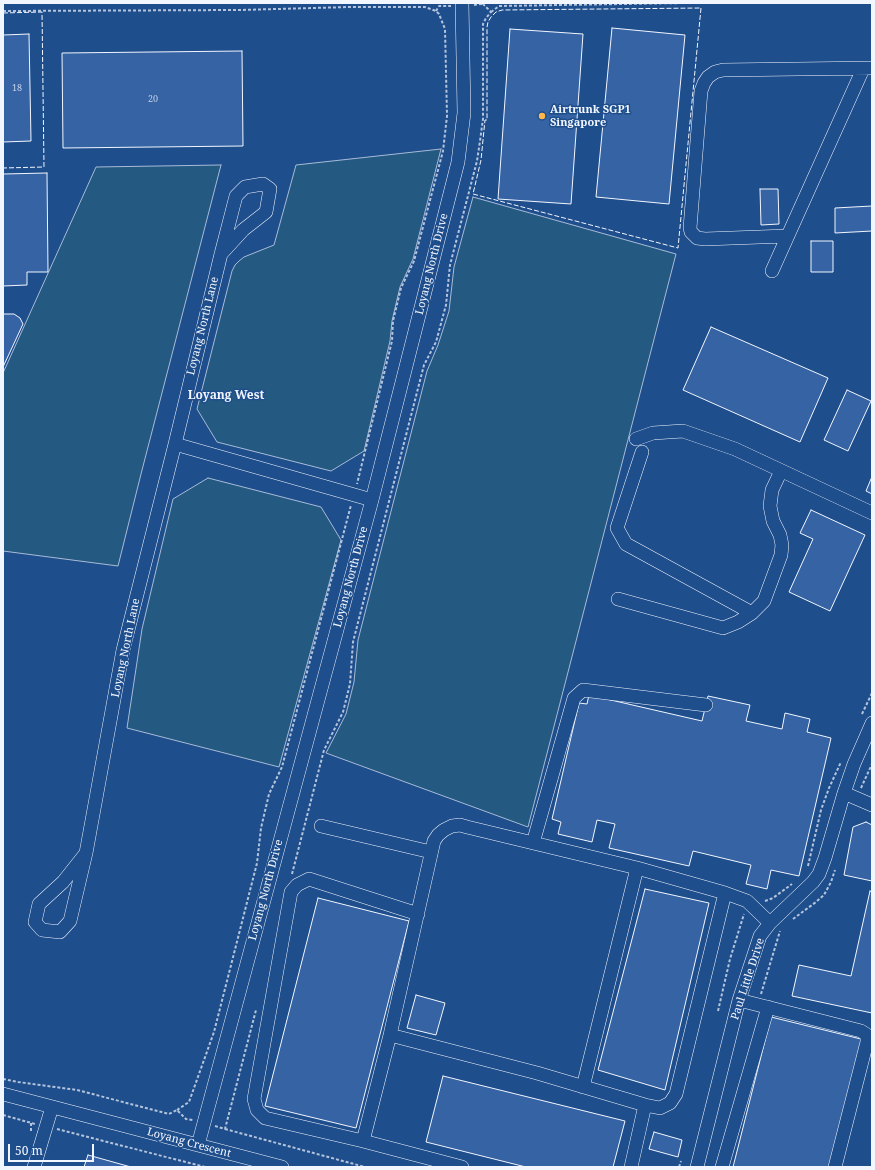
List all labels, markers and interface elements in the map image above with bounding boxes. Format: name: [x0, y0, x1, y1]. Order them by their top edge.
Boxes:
house number: 18: [12, 83, 22, 93]
house number: 20: [148, 94, 158, 104]
place label: Airtrunk SGP1 Singapore: [550, 103, 631, 129]
marker: Airtrunk SGP1 Singapore: [537, 111, 547, 121]
street label: Loyang North Drive: [413, 212, 451, 316]
street label: Loyang North Lane: [184, 275, 222, 377]
district label: Loyang West: [188, 389, 264, 403]
street label: Loyang North Drive: [331, 525, 371, 629]
street label: Loyang North Lane: [109, 597, 143, 699]
street label: Loyang North Drive: [246, 838, 286, 942]
street label: Paul Little Drive: [729, 936, 767, 1022]
street label: Loyang Crescent: [146, 1125, 232, 1161]
scale bar: [10, 1136, 96, 1162]
text: 50 m: [15, 1142, 43, 1159]

